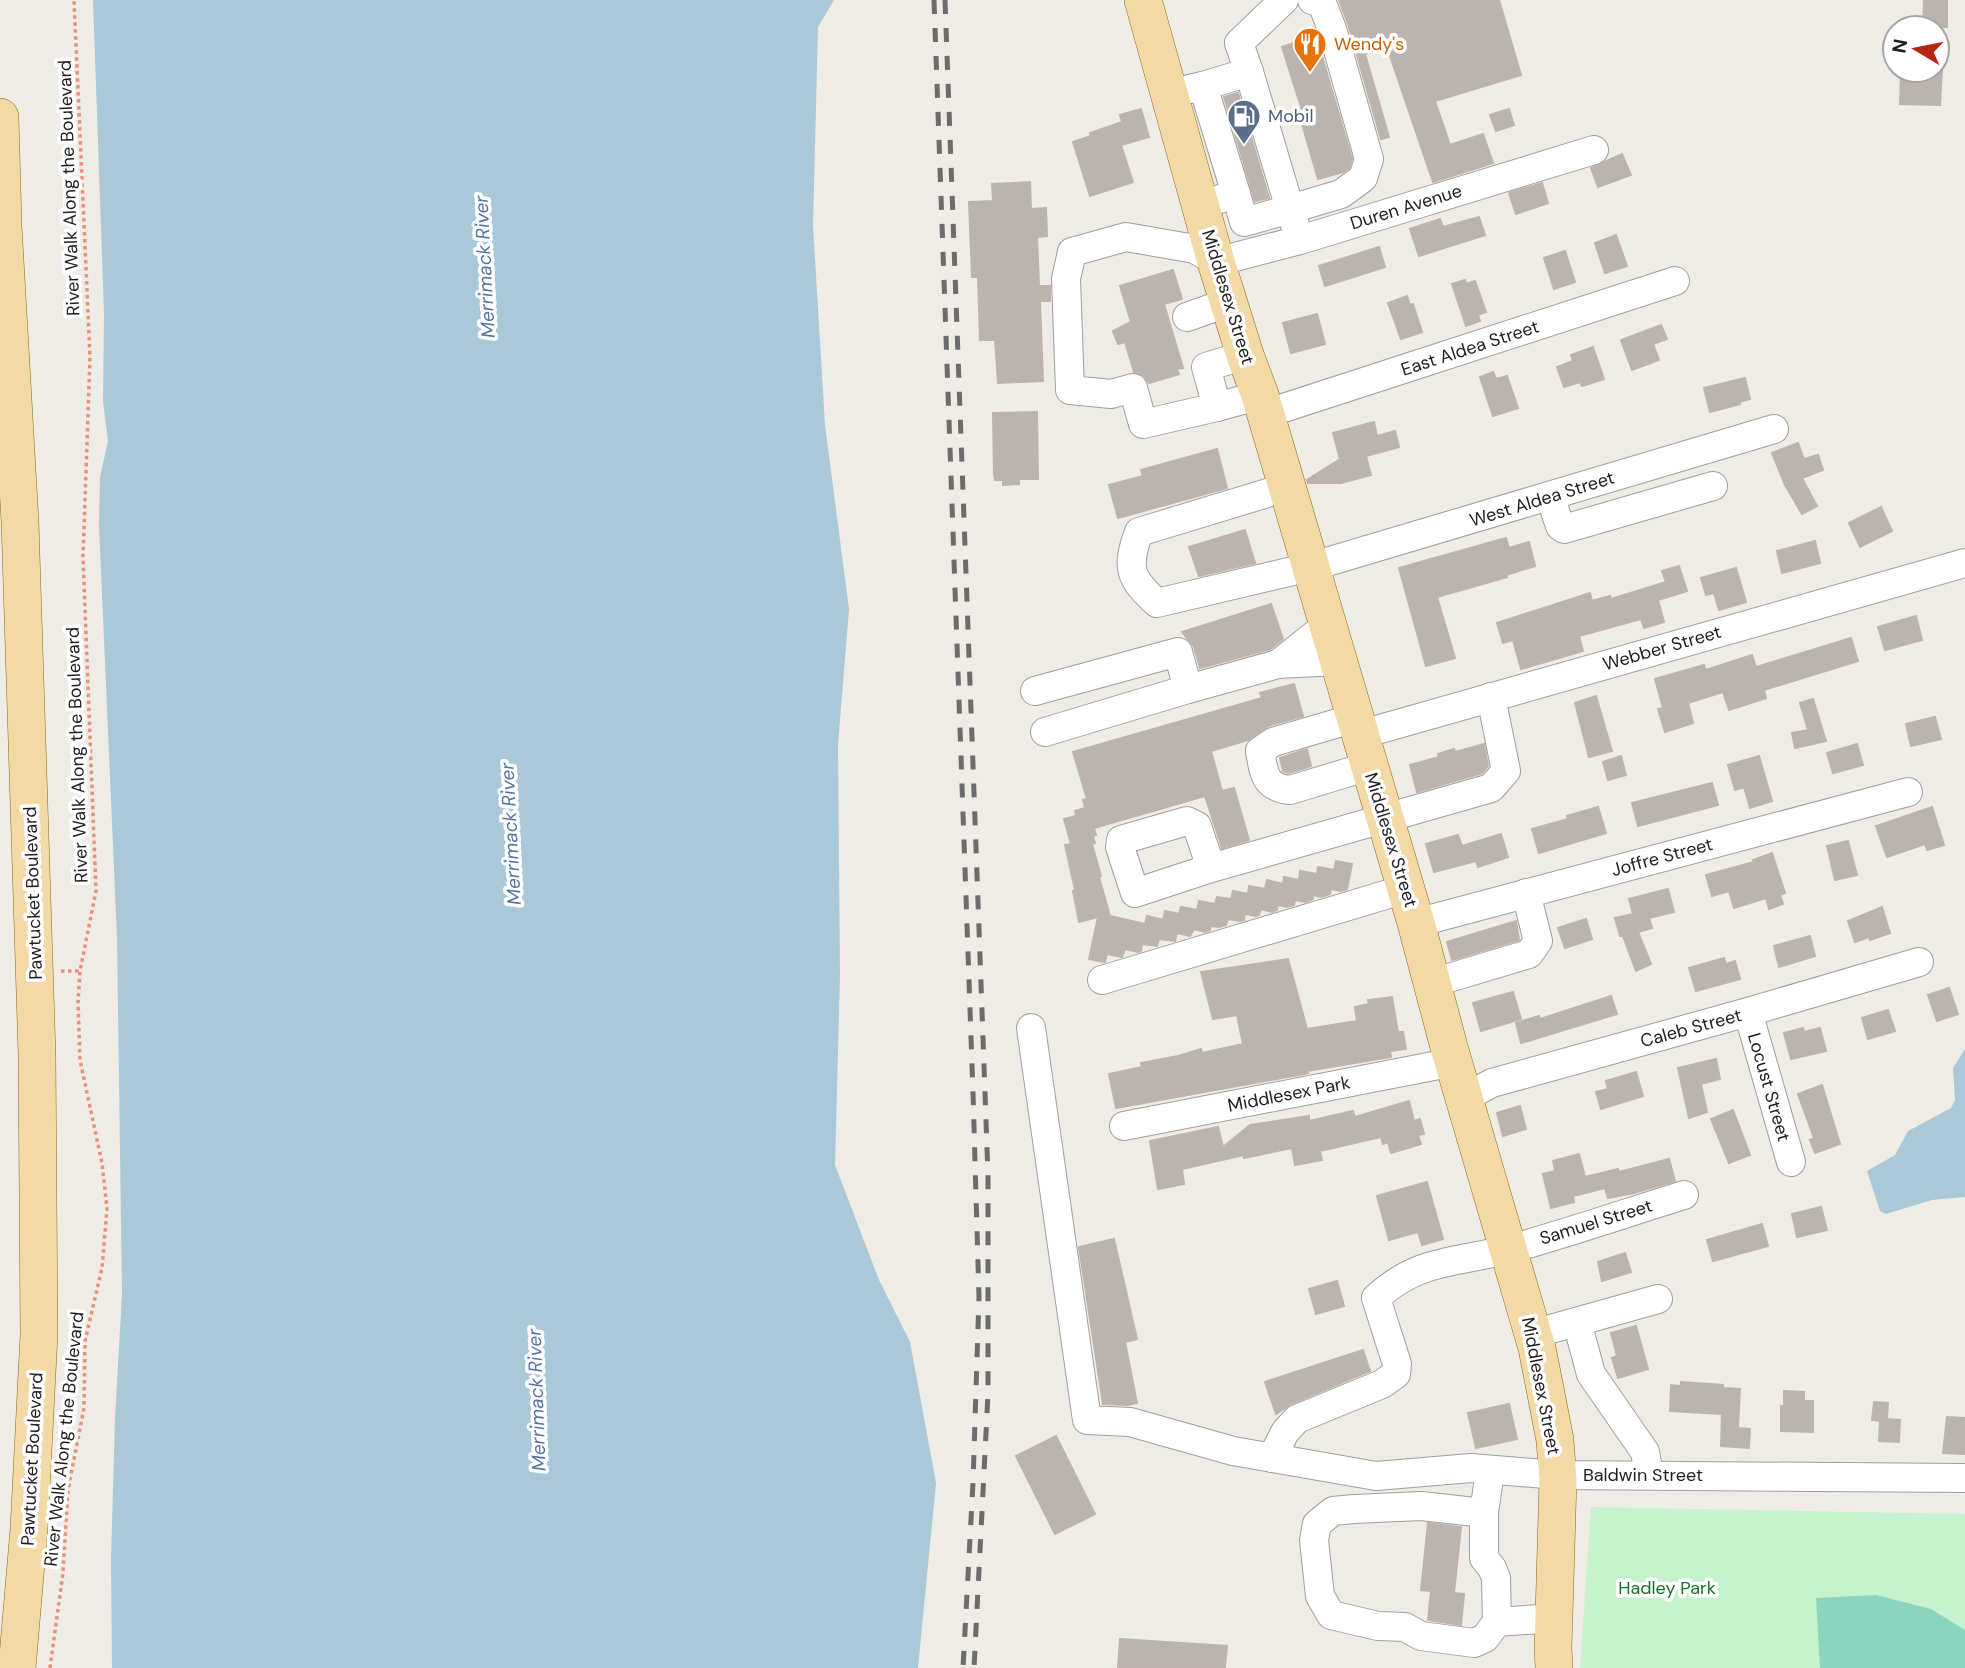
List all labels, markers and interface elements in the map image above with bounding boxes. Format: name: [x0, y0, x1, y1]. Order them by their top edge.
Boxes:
north arrow: [1881, 14, 1951, 84]
restaurant icon: Wendy's: [1291, 25, 1329, 74]
place label: Wendy's: [1334, 32, 1404, 56]
text: N: [1886, 37, 1913, 55]
street label: River Walk Along the Boulevard: [53, 60, 85, 316]
fuel station icon: Mobil: [1225, 97, 1263, 146]
place label: Mobil: [1268, 104, 1313, 128]
street label: Duren Avenue: [1347, 179, 1465, 235]
water label: Merrimack River: [468, 194, 501, 339]
street label: Middlesex Street: [1196, 227, 1260, 367]
street label: East Aldea Street: [1398, 314, 1542, 382]
street label: West Aldea Street: [1467, 466, 1617, 532]
street label: Webber Street: [1600, 620, 1724, 676]
street label: River Walk Along the Boulevard: [61, 627, 93, 883]
water label: Merrimack River: [494, 761, 527, 906]
street label: Middlesex Street: [1359, 770, 1423, 910]
street label: Pawtucket Boulevard: [18, 806, 48, 980]
street label: Joffre Street: [1609, 832, 1715, 882]
street label: Caleb Street: [1638, 1003, 1744, 1053]
street label: Locust Street: [1742, 1030, 1796, 1144]
street label: Middlesex Park: [1226, 1070, 1352, 1118]
street label: Samuel Street: [1537, 1193, 1655, 1251]
street label: River Walk Along the Boulevard: [39, 1310, 89, 1568]
street label: Middlesex Street: [1516, 1315, 1566, 1457]
water label: Merrimack River: [521, 1327, 551, 1472]
street label: Pawtucket Boulevard: [15, 1372, 49, 1546]
street label: Baldwin Street: [1583, 1463, 1703, 1487]
park label: Hadley Park: [1618, 1576, 1716, 1600]

